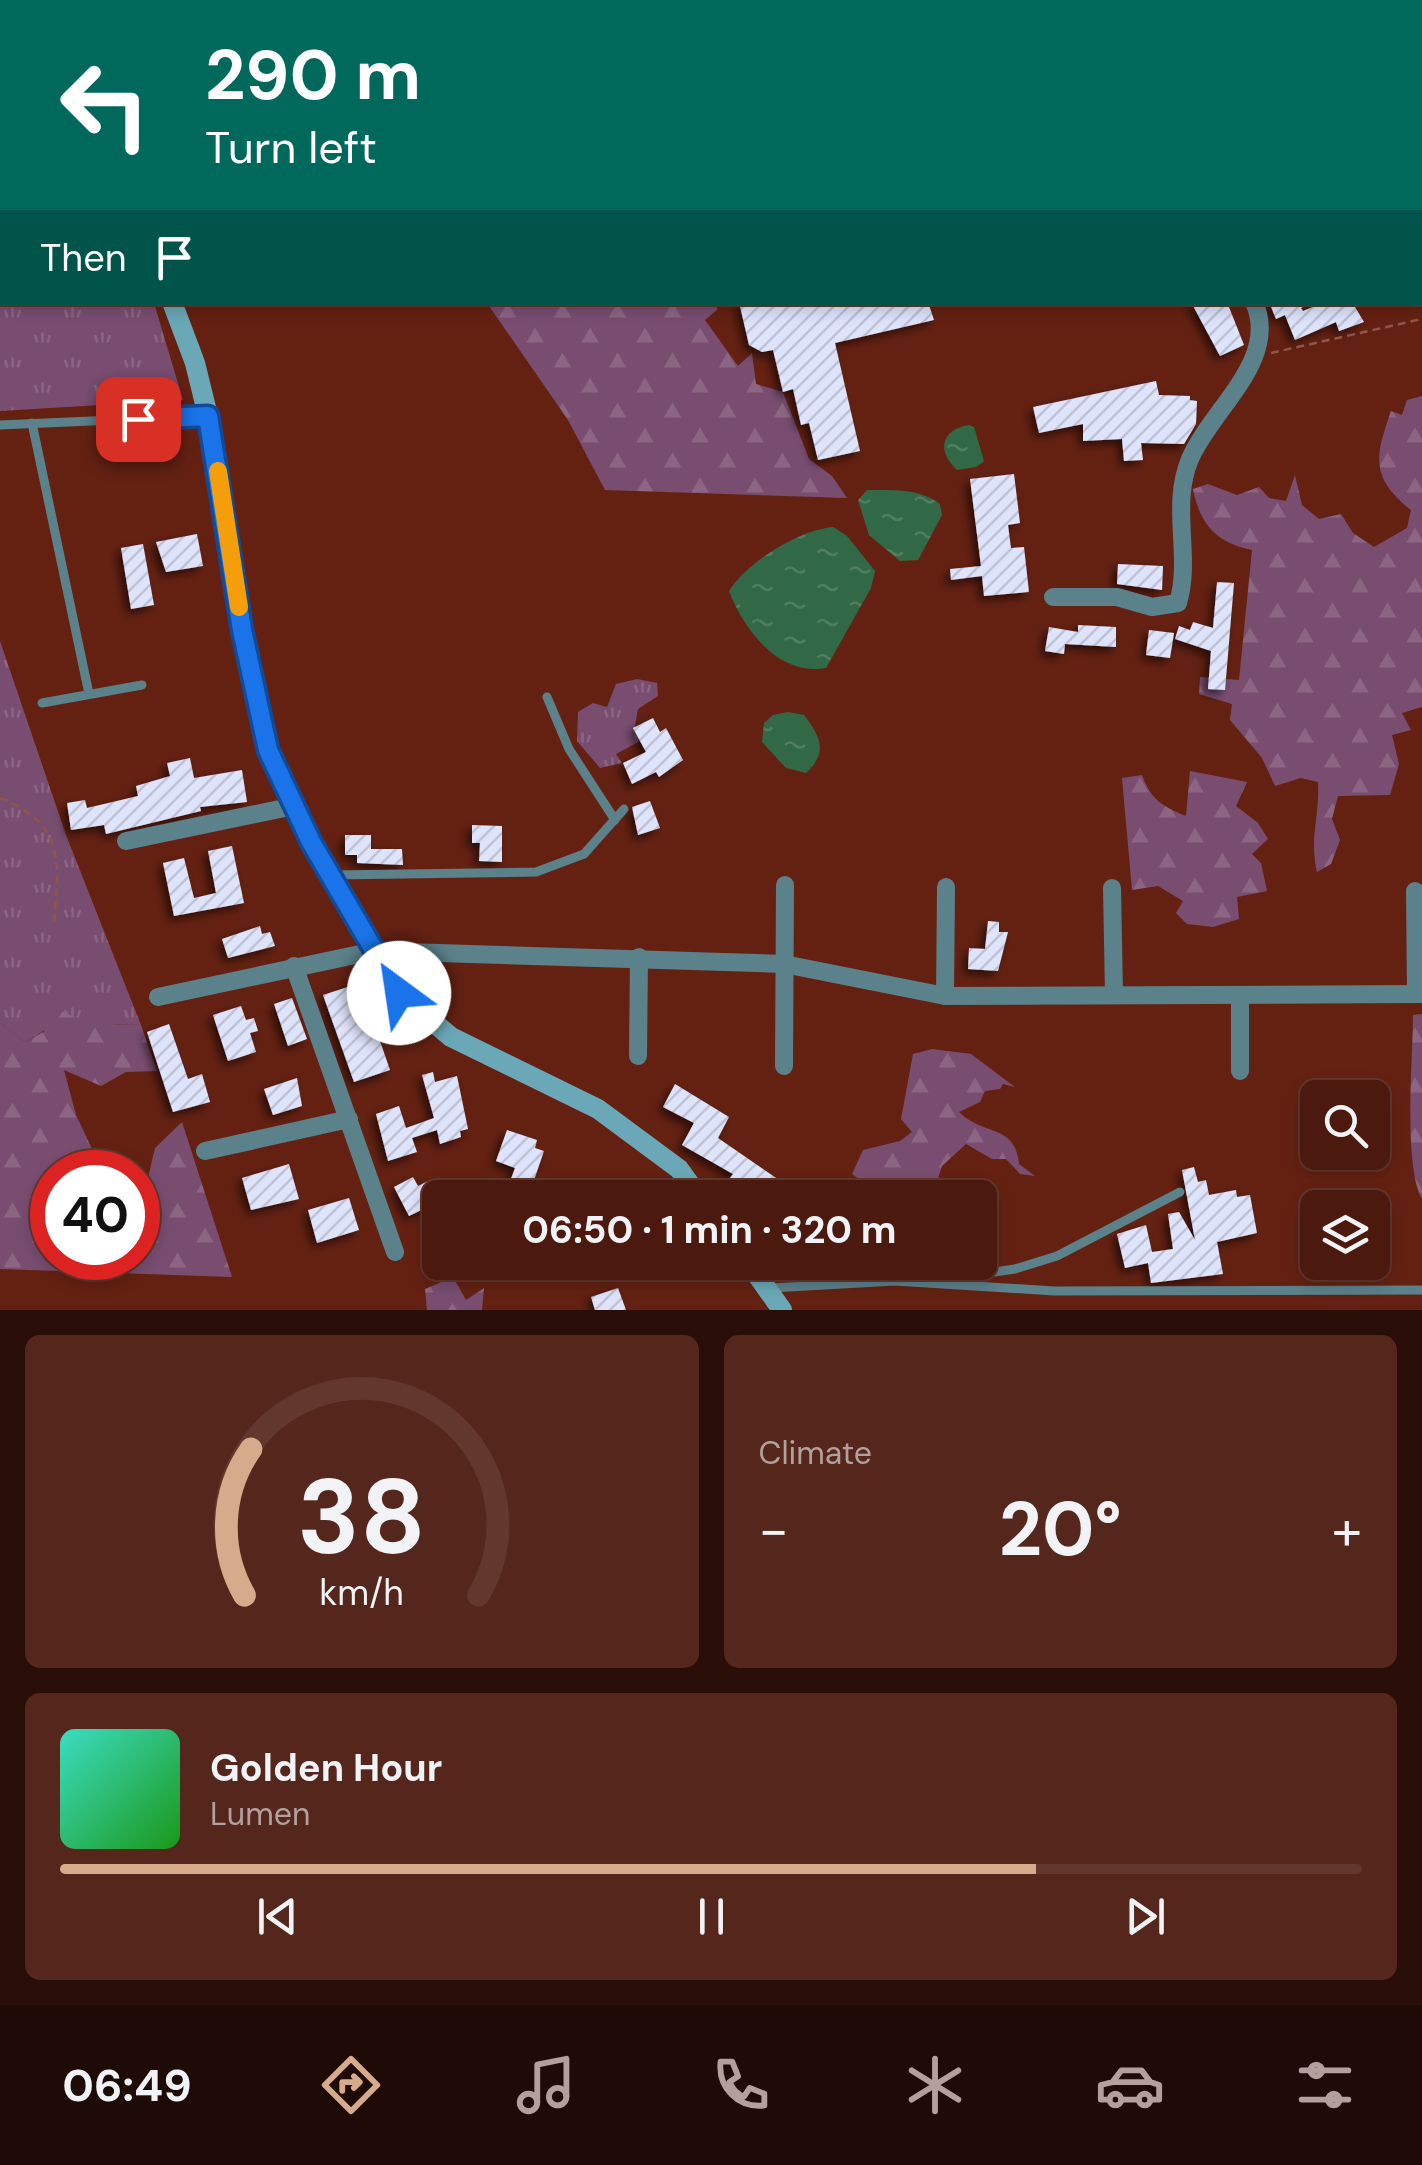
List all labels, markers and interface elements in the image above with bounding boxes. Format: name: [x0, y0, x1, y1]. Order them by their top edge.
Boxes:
text: 290 m: [205, 30, 421, 121]
icon: left: [40, 40, 170, 170]
text: Turn left: [205, 118, 377, 177]
icon: arrive: [147, 230, 202, 285]
text: Then: [40, 233, 127, 283]
pin: [96, 377, 181, 462]
icon: arrive: [111, 392, 166, 447]
position arrow: [347, 941, 451, 1045]
map controls: [1300, 1080, 1390, 1280]
button: search: [1300, 1080, 1390, 1170]
speed limit sign: 40: [30, 1150, 160, 1280]
button: layers: [1300, 1190, 1390, 1280]
text: 06:50 · 1 min · 320 m: [522, 1205, 897, 1255]
text: Climate: [759, 1432, 872, 1474]
text: 38: [297, 1450, 426, 1585]
text: 20°: [999, 1481, 1122, 1578]
text: −: [759, 1494, 789, 1566]
text: +: [1332, 1494, 1362, 1566]
text: km/h: [320, 1570, 404, 1616]
text: Golden Hour: [210, 1743, 442, 1793]
text: Lumen: [210, 1793, 310, 1835]
icon: previous: [250, 1889, 305, 1944]
icon: pause: [684, 1889, 739, 1944]
icon: next: [1118, 1889, 1173, 1944]
icon: directions: [316, 2050, 386, 2120]
icon: music: [511, 2050, 581, 2120]
icon: phone: [706, 2050, 776, 2120]
icon: climate: [900, 2050, 970, 2120]
icon: car: [1095, 2050, 1165, 2120]
icon: filters: [1290, 2050, 1360, 2120]
text: 06:49: [62, 2056, 192, 2115]

